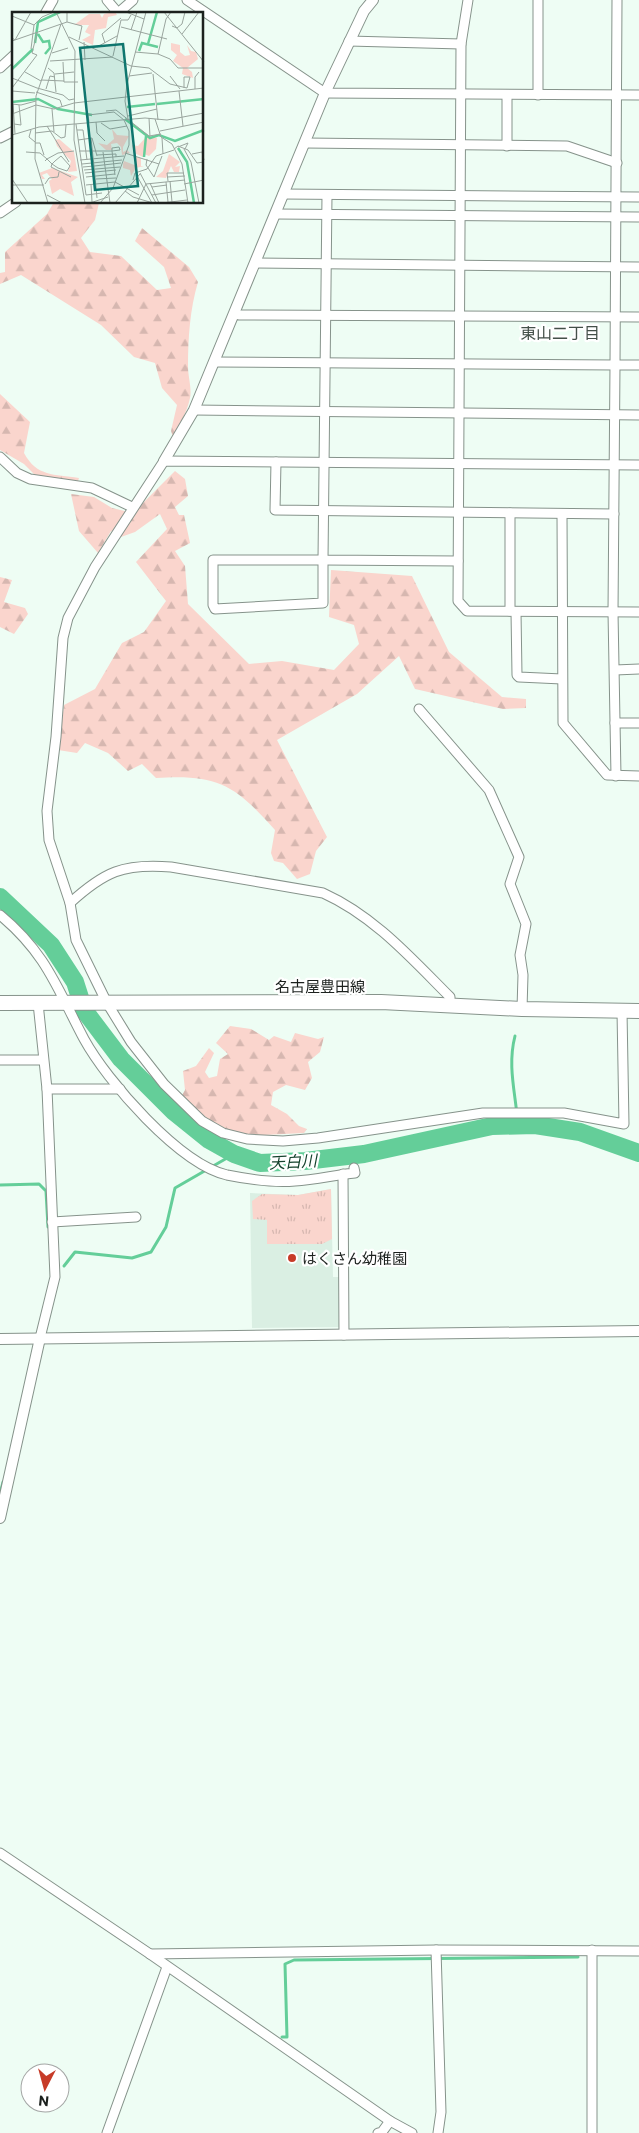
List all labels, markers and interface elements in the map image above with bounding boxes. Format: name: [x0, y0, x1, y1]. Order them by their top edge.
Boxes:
inset map: [12, 12, 204, 204]
district label: 東山二丁目: [520, 323, 600, 342]
street label: 名古屋豊田線: [275, 977, 365, 995]
water label: 天白川: [269, 1150, 319, 1172]
place label: はくさん幼稚園: [302, 1249, 407, 1267]
marker: はくさん幼稚園: [286, 1252, 298, 1264]
north arrow: [20, 2063, 70, 2113]
text: N: [37, 2092, 50, 2110]

